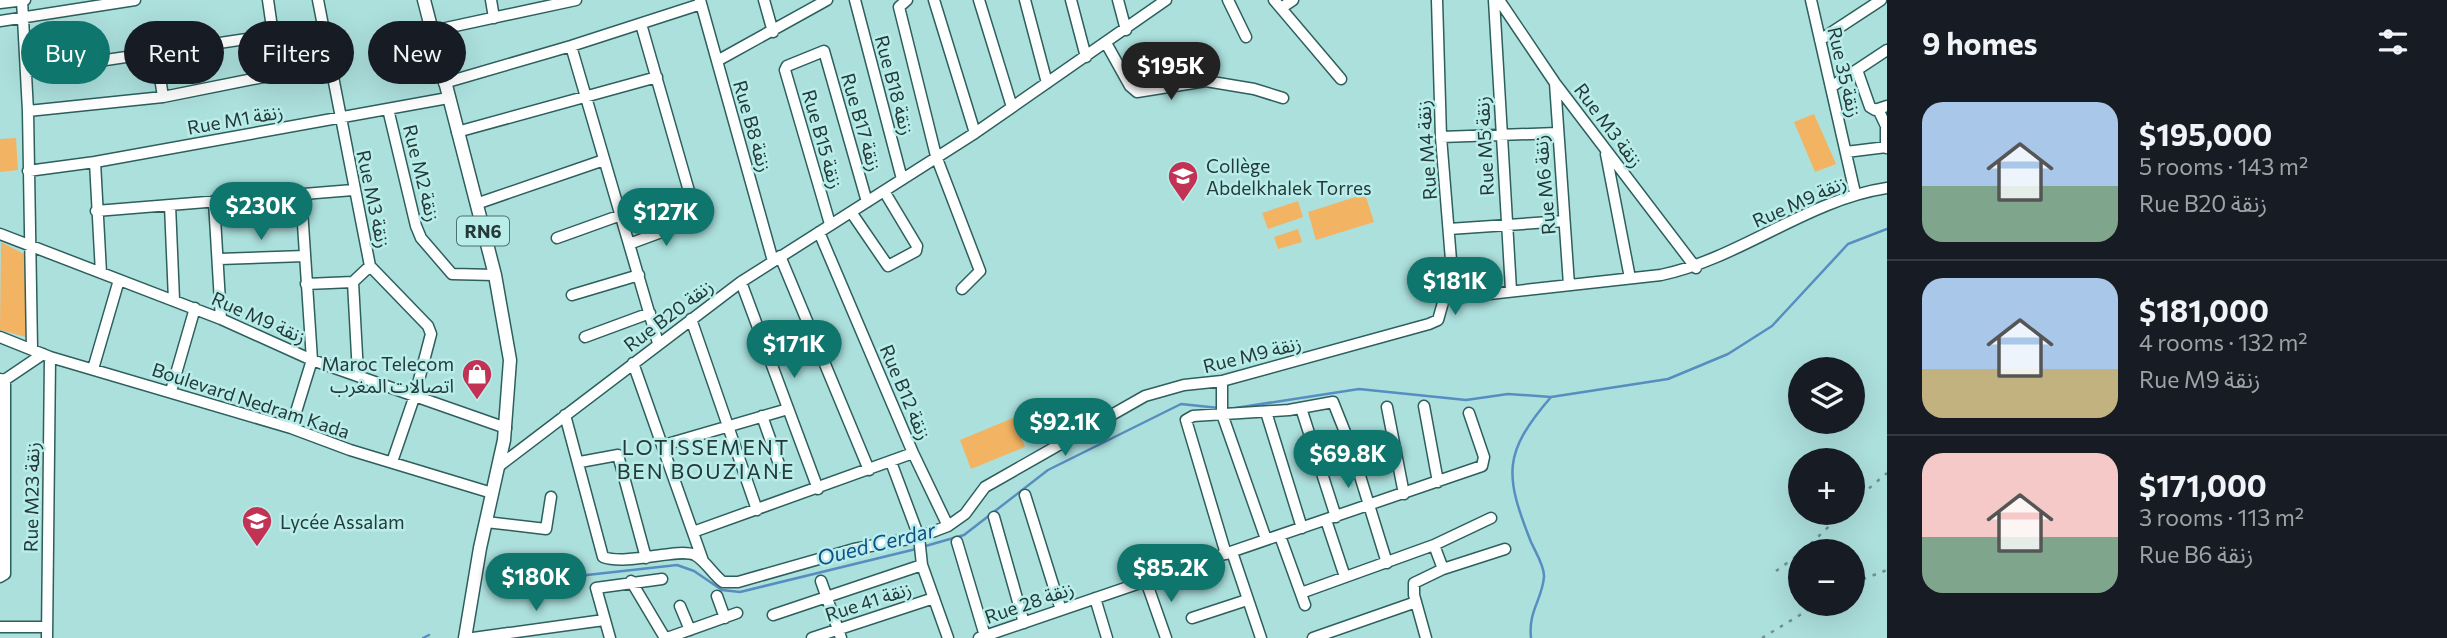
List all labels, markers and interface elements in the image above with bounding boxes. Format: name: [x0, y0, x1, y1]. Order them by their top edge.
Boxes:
chip: Buy: [21, 21, 110, 84]
chip: Rent: [124, 21, 224, 84]
chip: Filters: [238, 21, 354, 84]
chip: New: [368, 21, 466, 84]
icon: filters: [2374, 23, 2412, 61]
street label: Rue 35 زنقة: [1822, 24, 1867, 120]
text: 9 homes: [1922, 24, 2037, 61]
street label: Rue B18 زنقة: [870, 32, 919, 138]
pin: $195K: [1122, 42, 1220, 102]
text: $195K: [1137, 51, 1205, 79]
street label: Rue B17 زنقة: [836, 70, 887, 174]
street label: Rue B8 زنقة: [728, 77, 777, 175]
street label: Rue M3 زنقة: [1569, 78, 1648, 172]
street label: Rue B15 زنقة: [797, 87, 848, 191]
street label: Rue M5 زنقة: [1470, 96, 1499, 196]
street label: Rue M1 زنقة: [185, 99, 285, 140]
street label: Rue M4 زنقة: [1411, 99, 1442, 201]
text: $195,000: [2139, 115, 2272, 152]
street label: Rue M2 زنقة: [398, 122, 445, 224]
icon: home: [1978, 130, 2062, 214]
street label: Rue M6 زنقة: [1528, 134, 1561, 236]
street label: Rue M3 زنقة: [351, 148, 396, 250]
text: 5 rooms · 143 m²: [2139, 152, 2308, 180]
place label: Collège Abdelkhalek Torres: [1206, 154, 1372, 199]
school or university icon: Collège Abdelkhalek Torres: [1166, 159, 1200, 203]
street label: Rue M9 زنقة: [1748, 170, 1850, 233]
pin: $230K: [212, 182, 310, 242]
pin: $127K: [617, 188, 715, 248]
text: Rue B20 زنقة: [2139, 189, 2267, 217]
text: $230K: [225, 191, 297, 219]
text: $127K: [633, 197, 699, 225]
road number: RN6: [457, 216, 509, 246]
pin: $181K: [1406, 258, 1504, 317]
text: $181K: [1423, 266, 1487, 294]
street label: Rue B20 زنقة: [619, 274, 718, 357]
street label: Rue M9 زنقة: [208, 286, 310, 349]
text: $181,000: [2139, 291, 2269, 328]
icon: home: [1978, 306, 2062, 390]
pin: $171K: [745, 320, 843, 380]
text: 4 rooms · 132 m²: [2139, 328, 2308, 356]
text: $171K: [763, 329, 825, 357]
street label: Rue M9 زنقة: [1200, 331, 1304, 378]
street label: Rue B12 زنقة: [875, 341, 936, 444]
place label: Maroc Telecom اتصالات المغرب: [322, 352, 454, 398]
street label: Boulevard Nedram Kada: [149, 357, 353, 443]
shop icon: Maroc Telecom اتصالات المغرب: [460, 357, 494, 401]
map controls: [1788, 357, 1865, 616]
button: layers: [1788, 357, 1865, 434]
text: Rue M9 زنقة: [2139, 365, 2261, 393]
pin: $92.1K: [1008, 398, 1122, 458]
text: $92.1K: [1029, 407, 1101, 435]
pin: $69.8K: [1291, 430, 1405, 490]
district label: LOTISSEMENT BEN BOUZIANE: [617, 434, 795, 483]
text: $69.8K: [1310, 439, 1386, 467]
street label: Rue M23 زنقة: [19, 442, 44, 552]
button: +: [1788, 448, 1865, 525]
text: $171,000: [2139, 466, 2267, 503]
icon: home: [1978, 481, 2062, 565]
text: 3 rooms · 113 m²: [2139, 503, 2304, 531]
school or university icon: Lycée Assalam: [240, 504, 274, 548]
place label: Lycée Assalam: [280, 510, 405, 533]
water label: Oued Cerdar: [814, 516, 938, 570]
button: −: [1788, 539, 1865, 616]
text: Rue B6 زنقة: [2139, 540, 2253, 568]
pin: $85.2K: [1114, 544, 1228, 604]
text: $85.2K: [1133, 553, 1209, 581]
pin: $180K: [487, 554, 585, 613]
text: $180K: [501, 562, 571, 590]
street label: Rue 41 زنقة: [822, 576, 914, 627]
street label: Rue 28 زنقة: [981, 576, 1077, 629]

